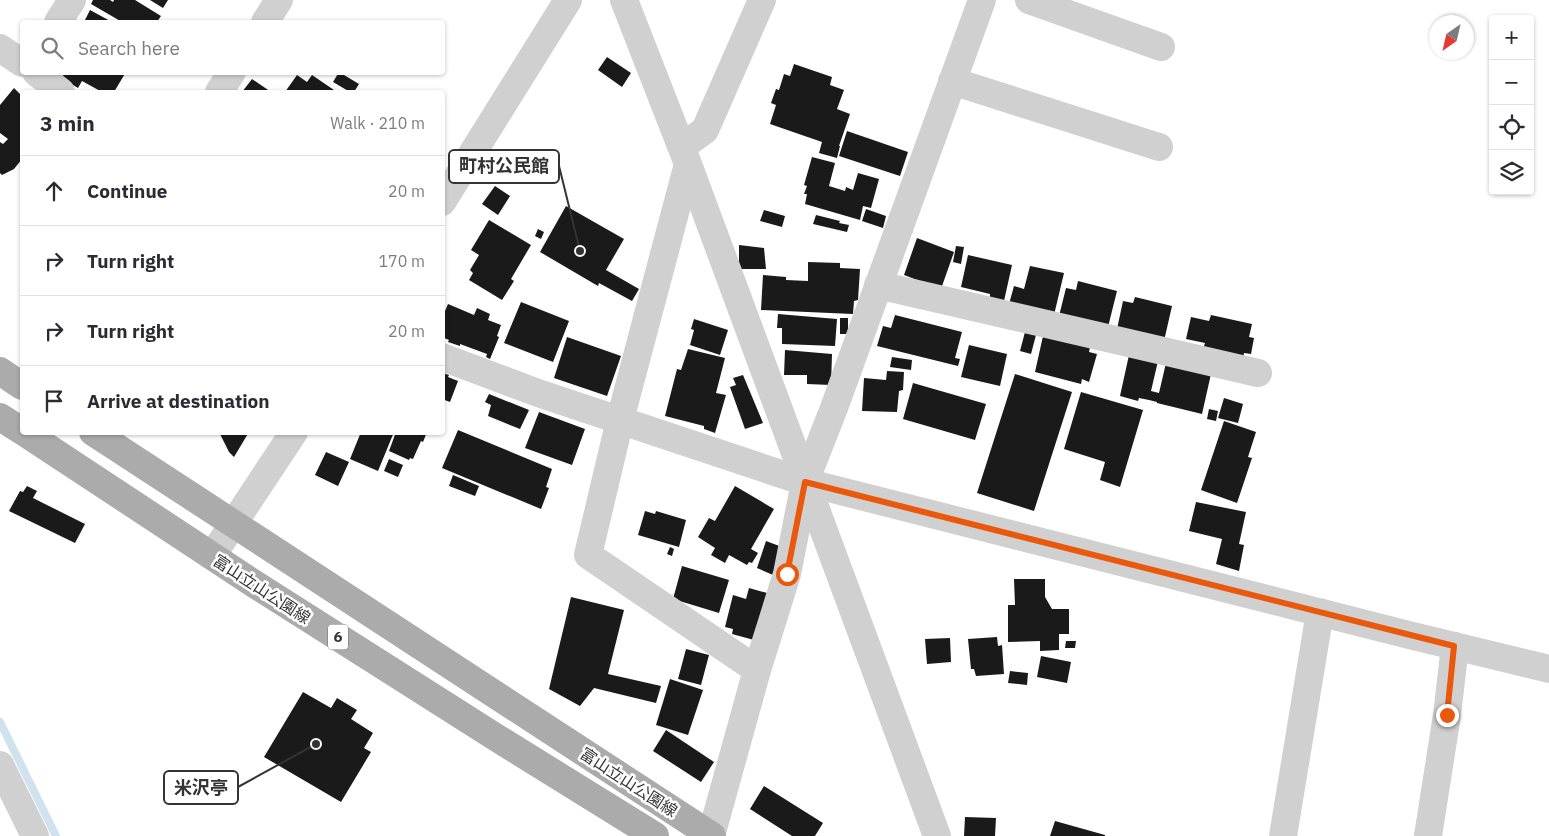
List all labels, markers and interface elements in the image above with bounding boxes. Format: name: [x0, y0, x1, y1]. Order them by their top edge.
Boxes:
north arrow: [1429, 15, 1474, 60]
map controls: [1489, 15, 1534, 195]
button: +: [1489, 15, 1534, 60]
search box: [20, 20, 445, 75]
icon: search: [38, 34, 66, 62]
text: Search here: [78, 36, 180, 60]
button: −: [1489, 60, 1534, 105]
button: locate: [1489, 105, 1534, 150]
text: 3 min: [40, 109, 95, 137]
text: Walk · 210 m: [330, 113, 425, 133]
callout: 町村公民館: [449, 150, 559, 183]
button: layers: [1489, 150, 1534, 195]
text: 町村公民館: [459, 154, 549, 177]
icon: ahead: [40, 177, 68, 205]
text: Continue: [87, 179, 167, 203]
text: 20 m: [388, 181, 425, 201]
icon: right: [40, 247, 68, 275]
text: Turn right: [87, 249, 174, 273]
text: 170 m: [378, 251, 425, 271]
icon: right: [40, 317, 68, 345]
text: Turn right: [87, 319, 174, 343]
text: 20 m: [388, 321, 425, 341]
icon: arrive: [40, 387, 68, 415]
text: Arrive at destination: [87, 389, 270, 413]
street label: 富山立山公園線: [210, 550, 314, 628]
route start: [776, 563, 799, 586]
road number: 6: [328, 624, 348, 650]
route end: [1436, 704, 1459, 727]
street label: 富山立山公園線: [577, 743, 681, 821]
callout: 米沢亭: [164, 771, 238, 804]
text: 米沢亭: [174, 776, 228, 799]

